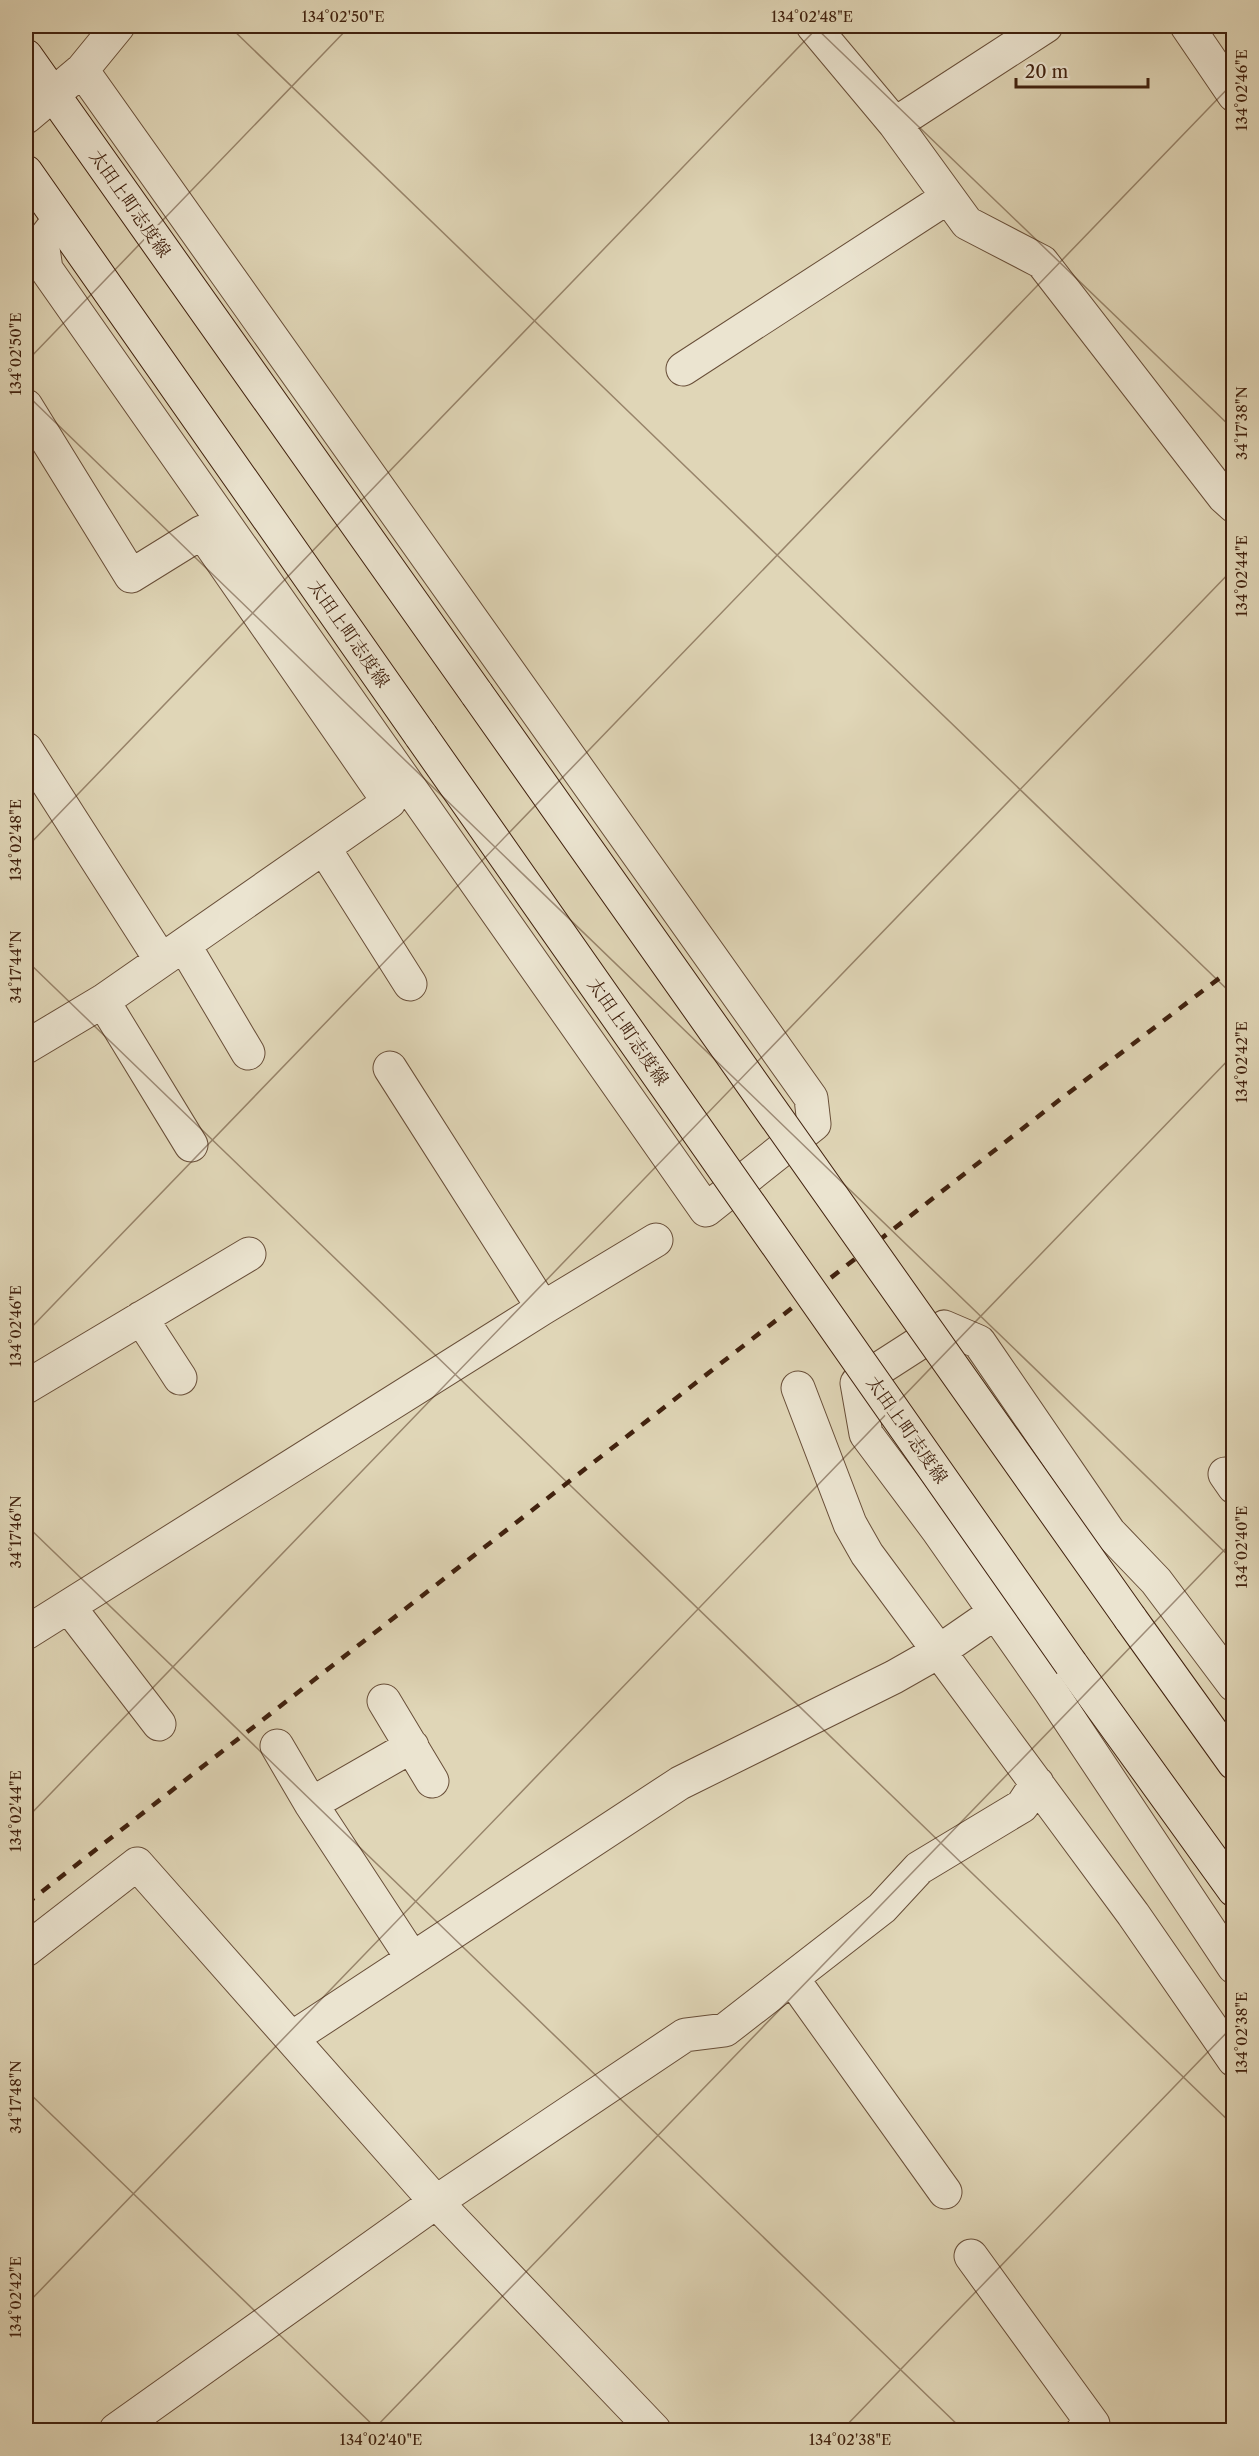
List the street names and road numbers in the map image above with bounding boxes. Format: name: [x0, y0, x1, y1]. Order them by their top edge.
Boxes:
street label: 太田上町志度線: [85, 146, 175, 262]
street label: 太田上町志度線: [304, 576, 394, 692]
street label: 太田上町志度線: [583, 974, 673, 1090]
street label: 太田上町志度線: [862, 1372, 952, 1488]

